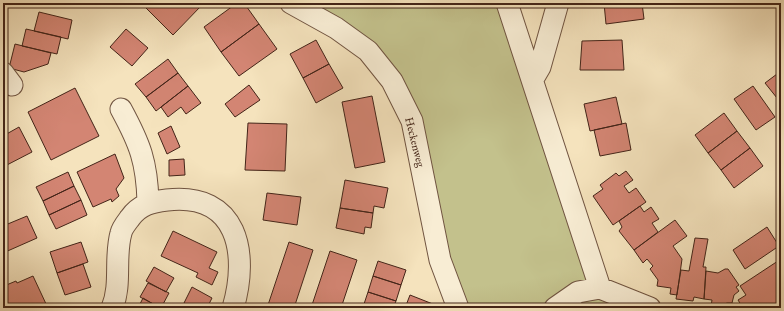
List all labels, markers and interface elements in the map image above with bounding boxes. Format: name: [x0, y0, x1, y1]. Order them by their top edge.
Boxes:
street label: Heckenweg: [402, 116, 427, 169]

